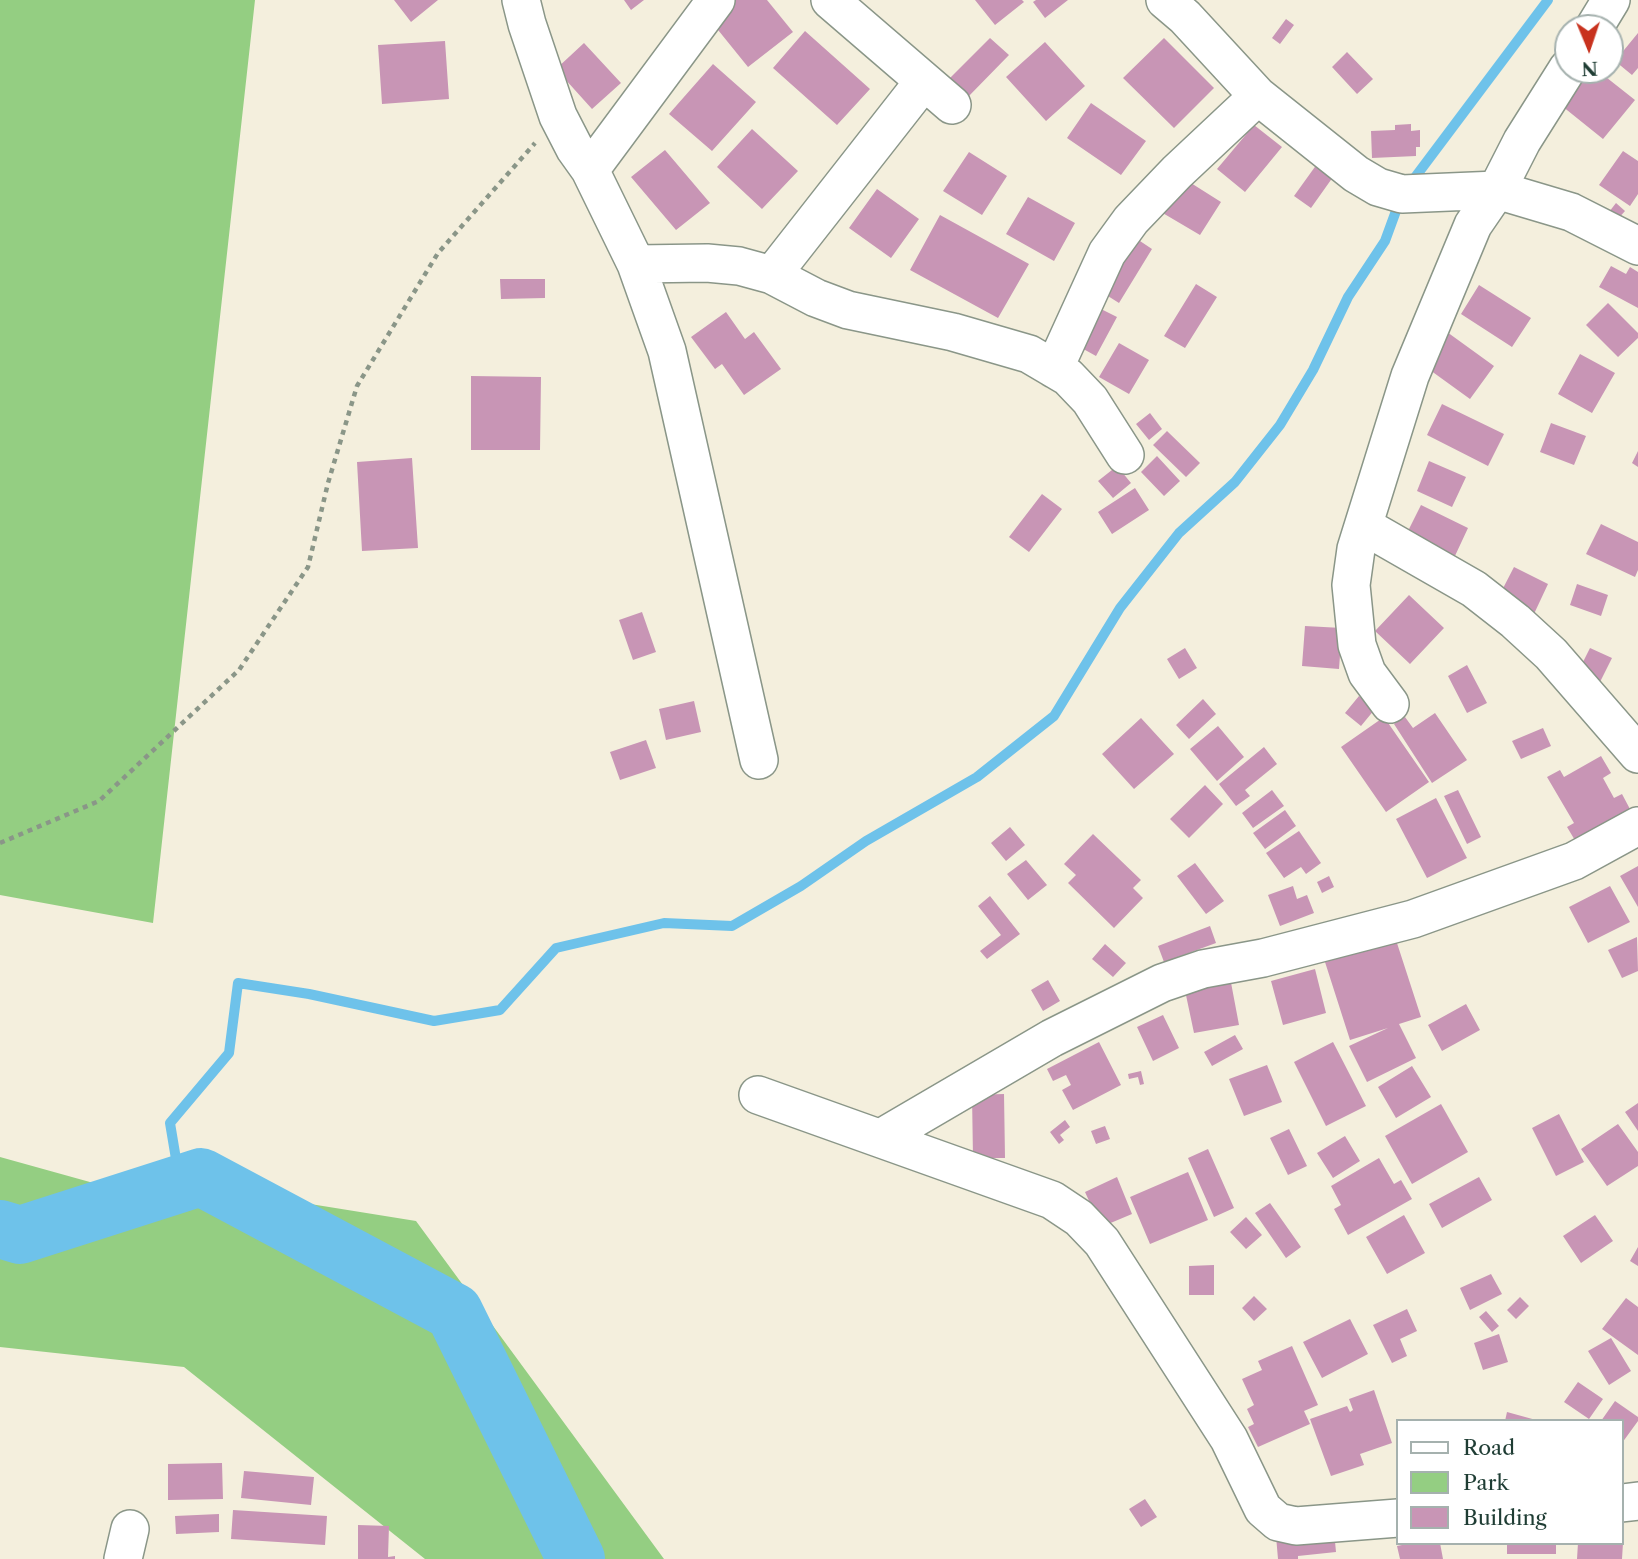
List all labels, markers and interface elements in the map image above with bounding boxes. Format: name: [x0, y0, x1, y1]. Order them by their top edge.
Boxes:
north arrow: [1554, 14, 1624, 84]
text: N: [1581, 57, 1598, 80]
legend: [1396, 1419, 1624, 1545]
text: Road: [1463, 1435, 1515, 1460]
text: Park: [1463, 1470, 1509, 1495]
text: Building: [1463, 1505, 1547, 1530]

